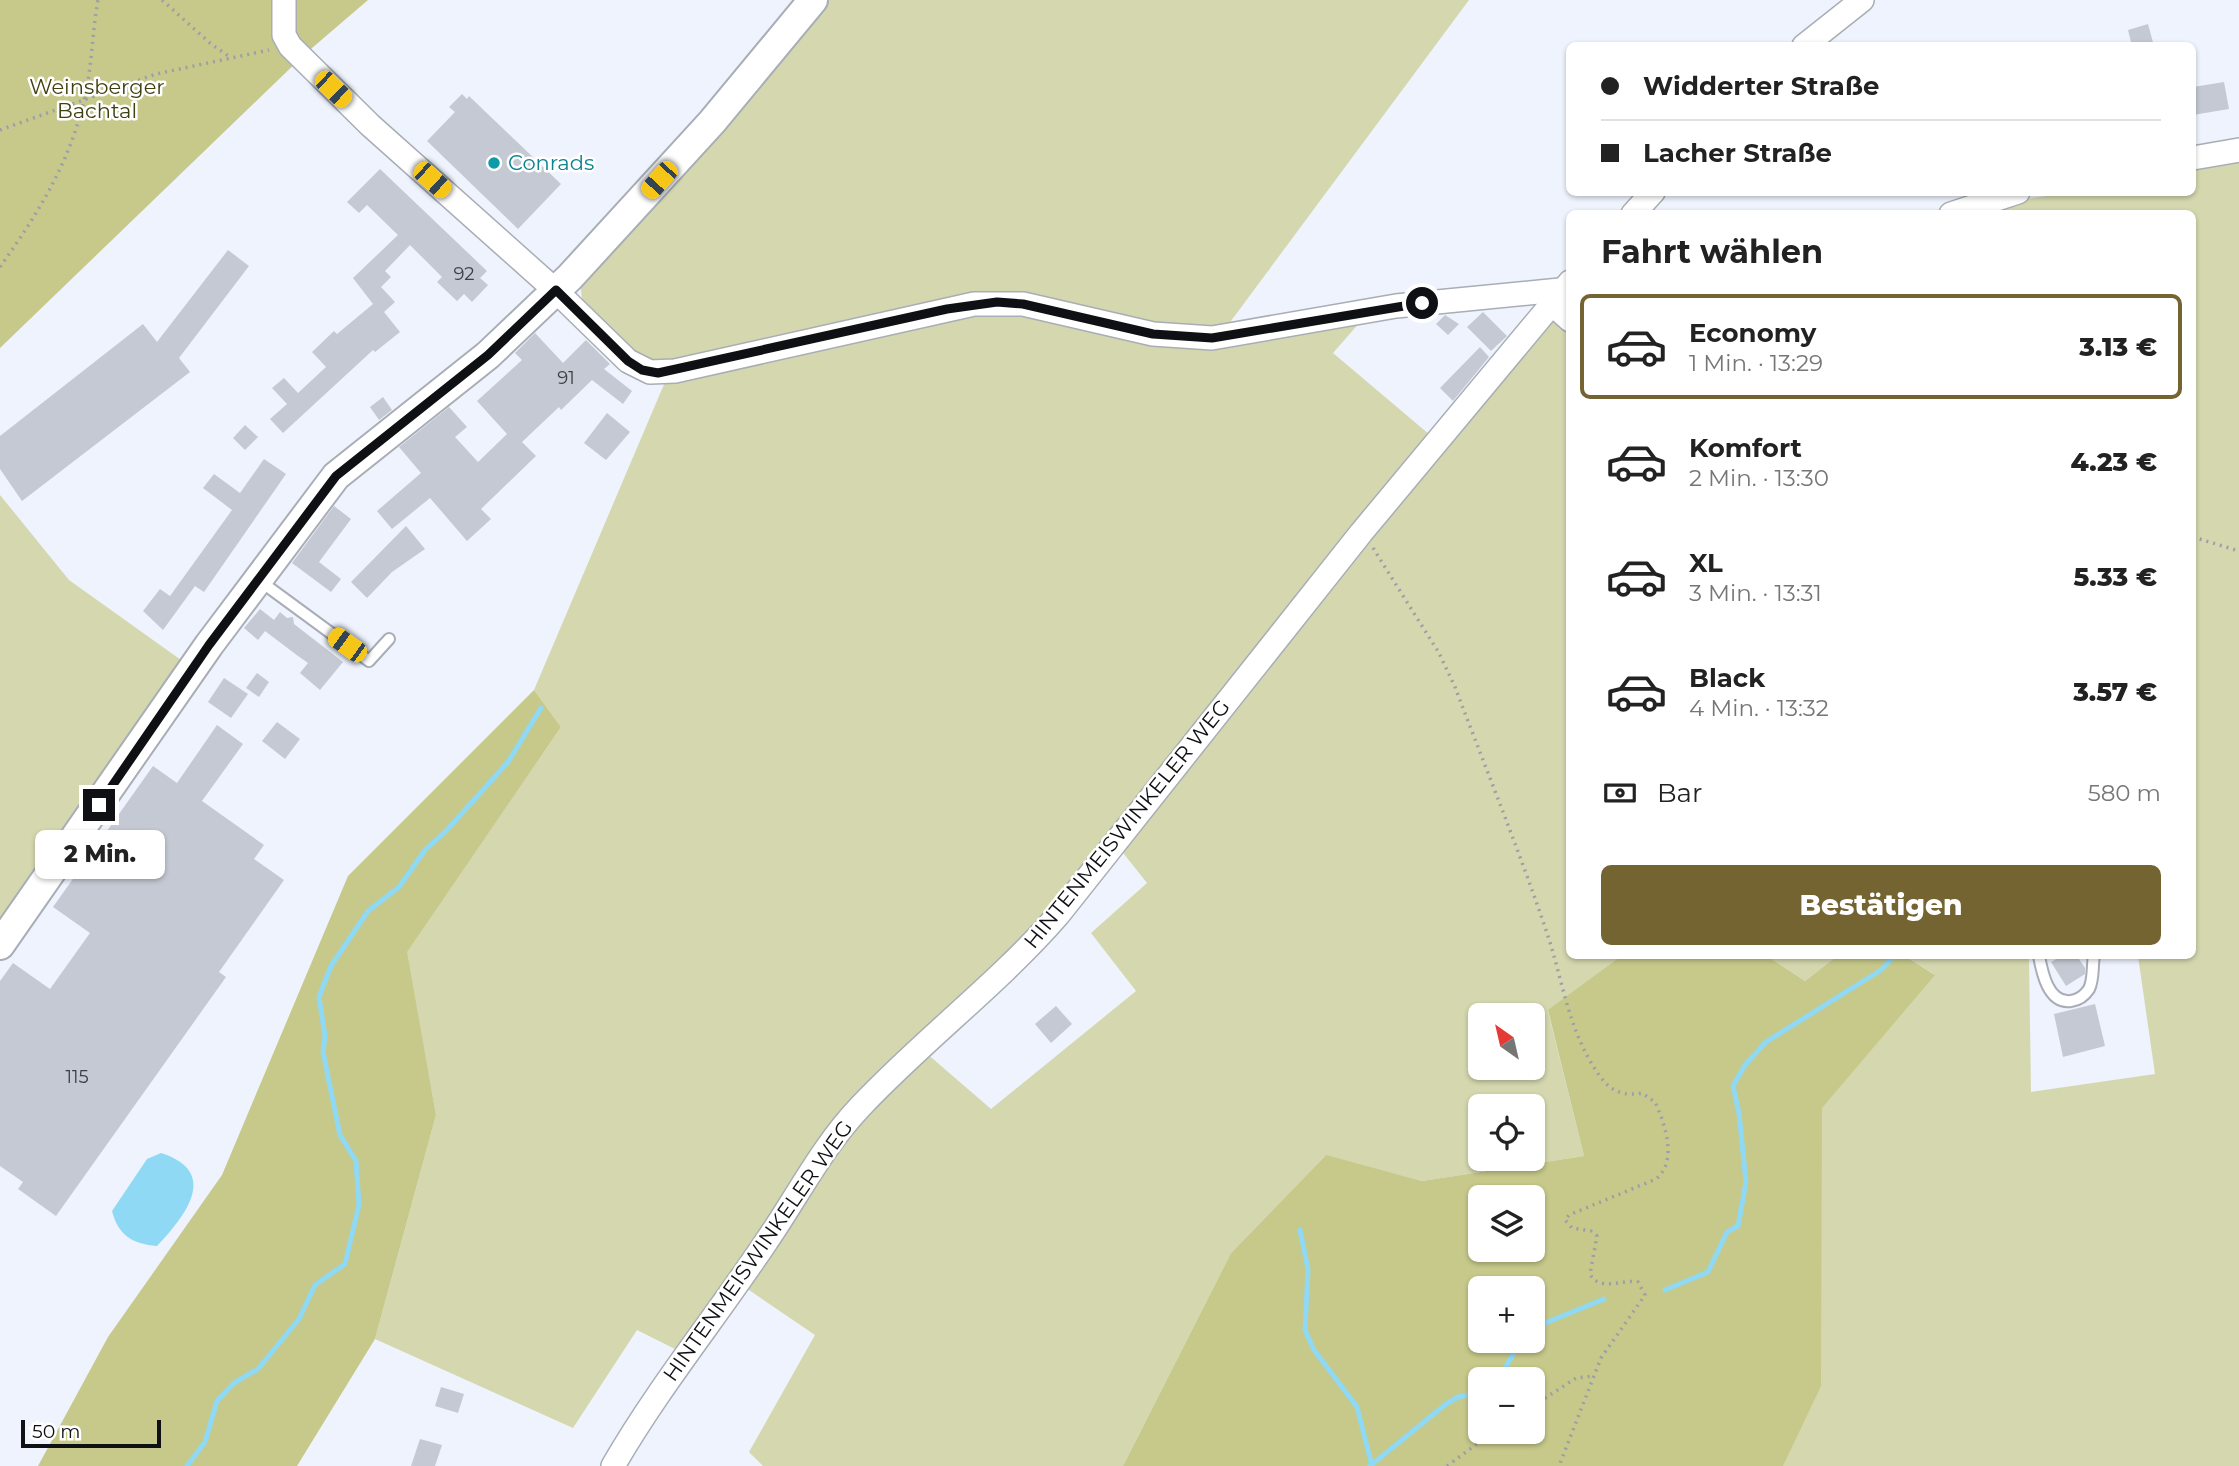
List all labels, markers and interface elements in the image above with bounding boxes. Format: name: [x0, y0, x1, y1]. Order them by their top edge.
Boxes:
car: [311, 67, 356, 111]
text: Widderter Straße: [1643, 70, 1879, 102]
park label: Weinsberger Bachtal: [29, 74, 165, 123]
text: Lacher Straße: [1643, 137, 1832, 169]
place label: Conrads: [508, 150, 594, 175]
marker: Conrads: [486, 155, 502, 171]
car: [638, 157, 681, 203]
car: [410, 158, 455, 202]
text: Fahrt wählen: [1601, 232, 1823, 271]
house number: 92: [453, 263, 475, 285]
route start: [1406, 287, 1438, 319]
icon: car: [1605, 315, 1668, 378]
text: Economy: [1689, 317, 1816, 349]
text: 3.13 €: [2079, 331, 2157, 363]
text: 1 Min. · 13:29: [1689, 349, 1823, 377]
house number: 91: [557, 367, 575, 389]
icon: car: [1605, 430, 1668, 493]
text: Komfort: [1689, 432, 1802, 464]
text: 4.23 €: [2071, 446, 2157, 478]
text: 2 Min. · 13:30: [1689, 464, 1829, 492]
icon: car: [1605, 545, 1668, 608]
text: XL: [1689, 547, 1723, 579]
text: 5.33 €: [2074, 561, 2157, 593]
text: 3 Min. · 13:31: [1689, 579, 1822, 607]
car: [324, 624, 371, 666]
icon: car: [1605, 660, 1668, 723]
text: Black: [1689, 662, 1765, 694]
text: 3.57 €: [2073, 676, 2157, 708]
street label: HINTENMEISWINKELER WEG: [1018, 694, 1235, 953]
text: 4 Min. · 13:32: [1689, 694, 1829, 722]
icon: cash: [1601, 774, 1639, 812]
text: Bar: [1657, 777, 1702, 809]
text: 580 m: [2088, 779, 2161, 807]
route end: [83, 789, 115, 821]
callout: 2 Min.: [34, 830, 164, 878]
text: 2 Min.: [64, 840, 136, 868]
button: Bestätigen: [1601, 865, 2161, 945]
north arrow: [1468, 1003, 1545, 1080]
map controls: [1468, 1003, 1545, 1444]
house number: 115: [65, 1066, 89, 1088]
button: locate: [1468, 1094, 1545, 1171]
street label: HINTENMEISWINKELER WEG: [658, 1115, 858, 1386]
button: layers: [1468, 1185, 1545, 1262]
button: +: [1468, 1276, 1545, 1353]
button: −: [1468, 1367, 1545, 1444]
scale bar: [21, 1417, 161, 1449]
text: 50 m: [32, 1420, 80, 1443]

